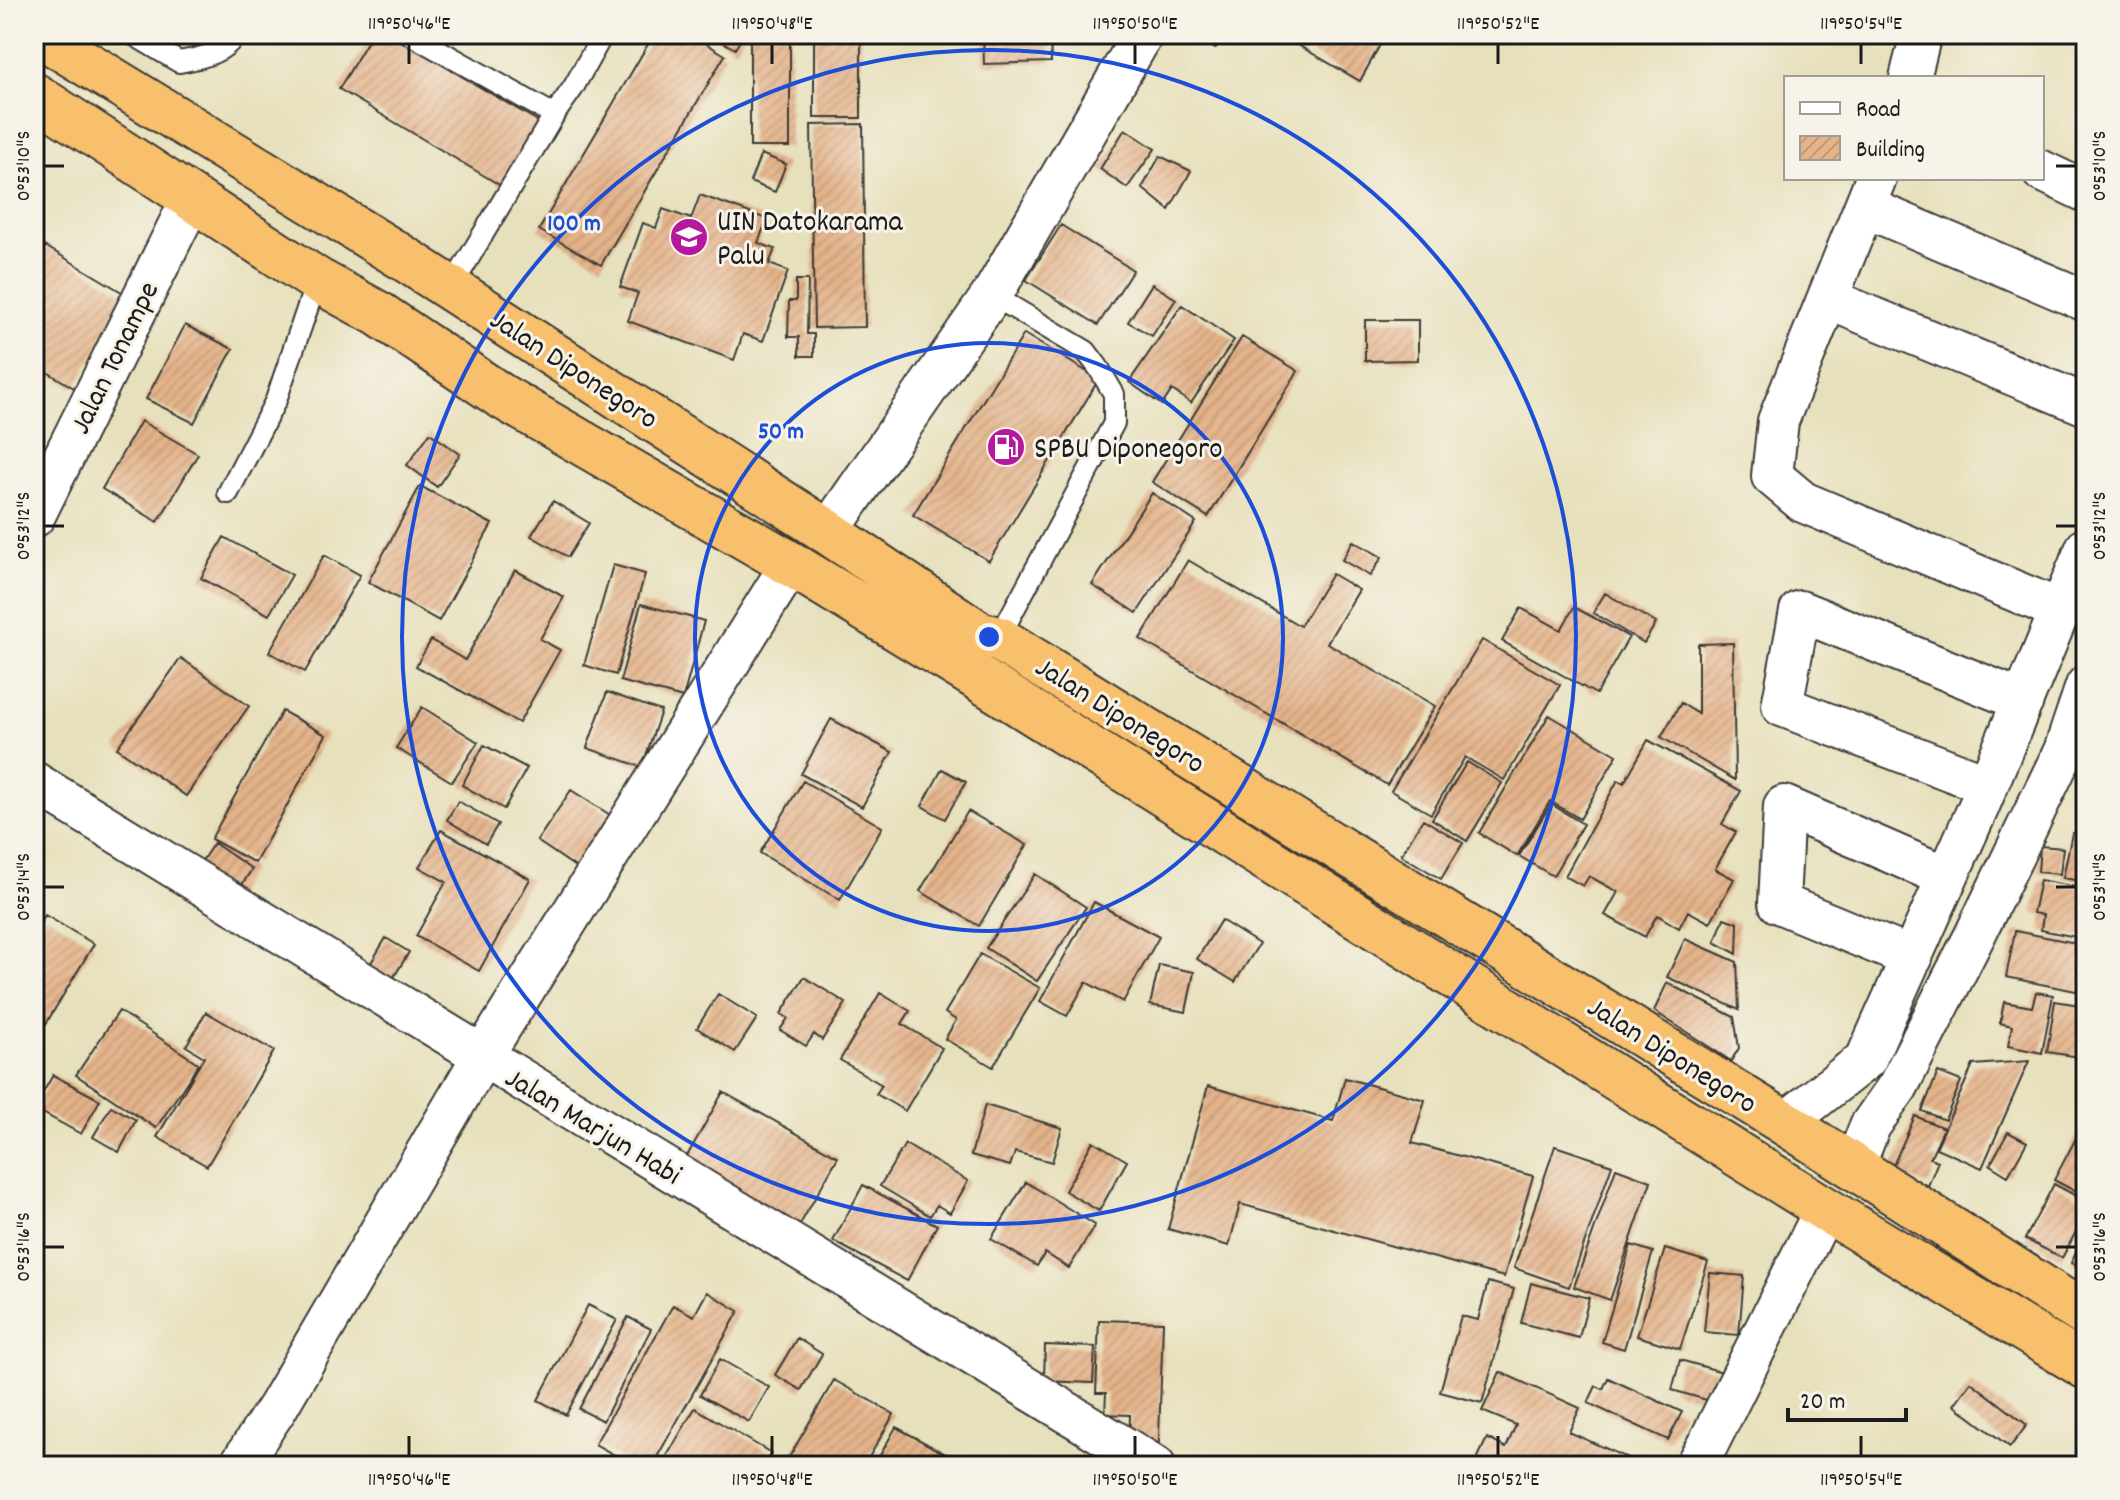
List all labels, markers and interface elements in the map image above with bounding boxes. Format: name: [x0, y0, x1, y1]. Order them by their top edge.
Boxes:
text: 119°50'46"E: [368, 11, 450, 39]
text: 119°50'48"E: [732, 11, 812, 39]
text: 119°50'50"E: [1093, 11, 1177, 39]
text: 119°50'52"E: [1457, 11, 1539, 39]
text: 119°50'54"E: [1820, 11, 1902, 39]
legend: [1784, 76, 2044, 180]
text: Road: [1856, 94, 1901, 128]
text: 0°53'10"S: [11, 131, 39, 201]
text: 0°53'10"S: [2087, 131, 2115, 201]
text: Building: [1856, 134, 1925, 168]
place label: UIN Datokarama Palu: [717, 203, 904, 280]
text: 100 m: [547, 208, 601, 242]
school or university icon: UIN Datokarama Palu: [668, 216, 710, 258]
street label: Jalan Tonampe: [62, 275, 173, 443]
street label: Jalan Diponegoro: [480, 301, 665, 442]
text: 50 m: [758, 416, 804, 450]
fuel station icon: SPBU Diponegoro: [985, 426, 1027, 468]
place label: SPBU Diponegoro: [1034, 430, 1223, 473]
text: 0°53'12"S: [11, 492, 39, 560]
text: 0°53'12"S: [2087, 492, 2115, 560]
centre of rings: [975, 623, 1003, 651]
street label: Jalan Diponegoro: [1025, 648, 1212, 787]
text: 0°53'14"S: [11, 853, 39, 921]
text: 0°53'14"S: [2087, 853, 2115, 921]
street label: Jalan Diponegoro: [1577, 988, 1764, 1127]
street label: Jalan Marjun Habi: [495, 1059, 688, 1199]
text: 0°53'16"S: [11, 1212, 39, 1282]
text: 0°53'16"S: [2087, 1212, 2115, 1282]
scale bar: [1788, 1372, 1906, 1422]
text: 20 m: [1800, 1386, 1846, 1420]
text: 119°50'46"E: [368, 1467, 450, 1495]
text: 119°50'48"E: [732, 1467, 812, 1495]
text: 119°50'50"E: [1093, 1467, 1177, 1495]
text: 119°50'52"E: [1457, 1467, 1539, 1495]
text: 119°50'54"E: [1820, 1467, 1902, 1495]

